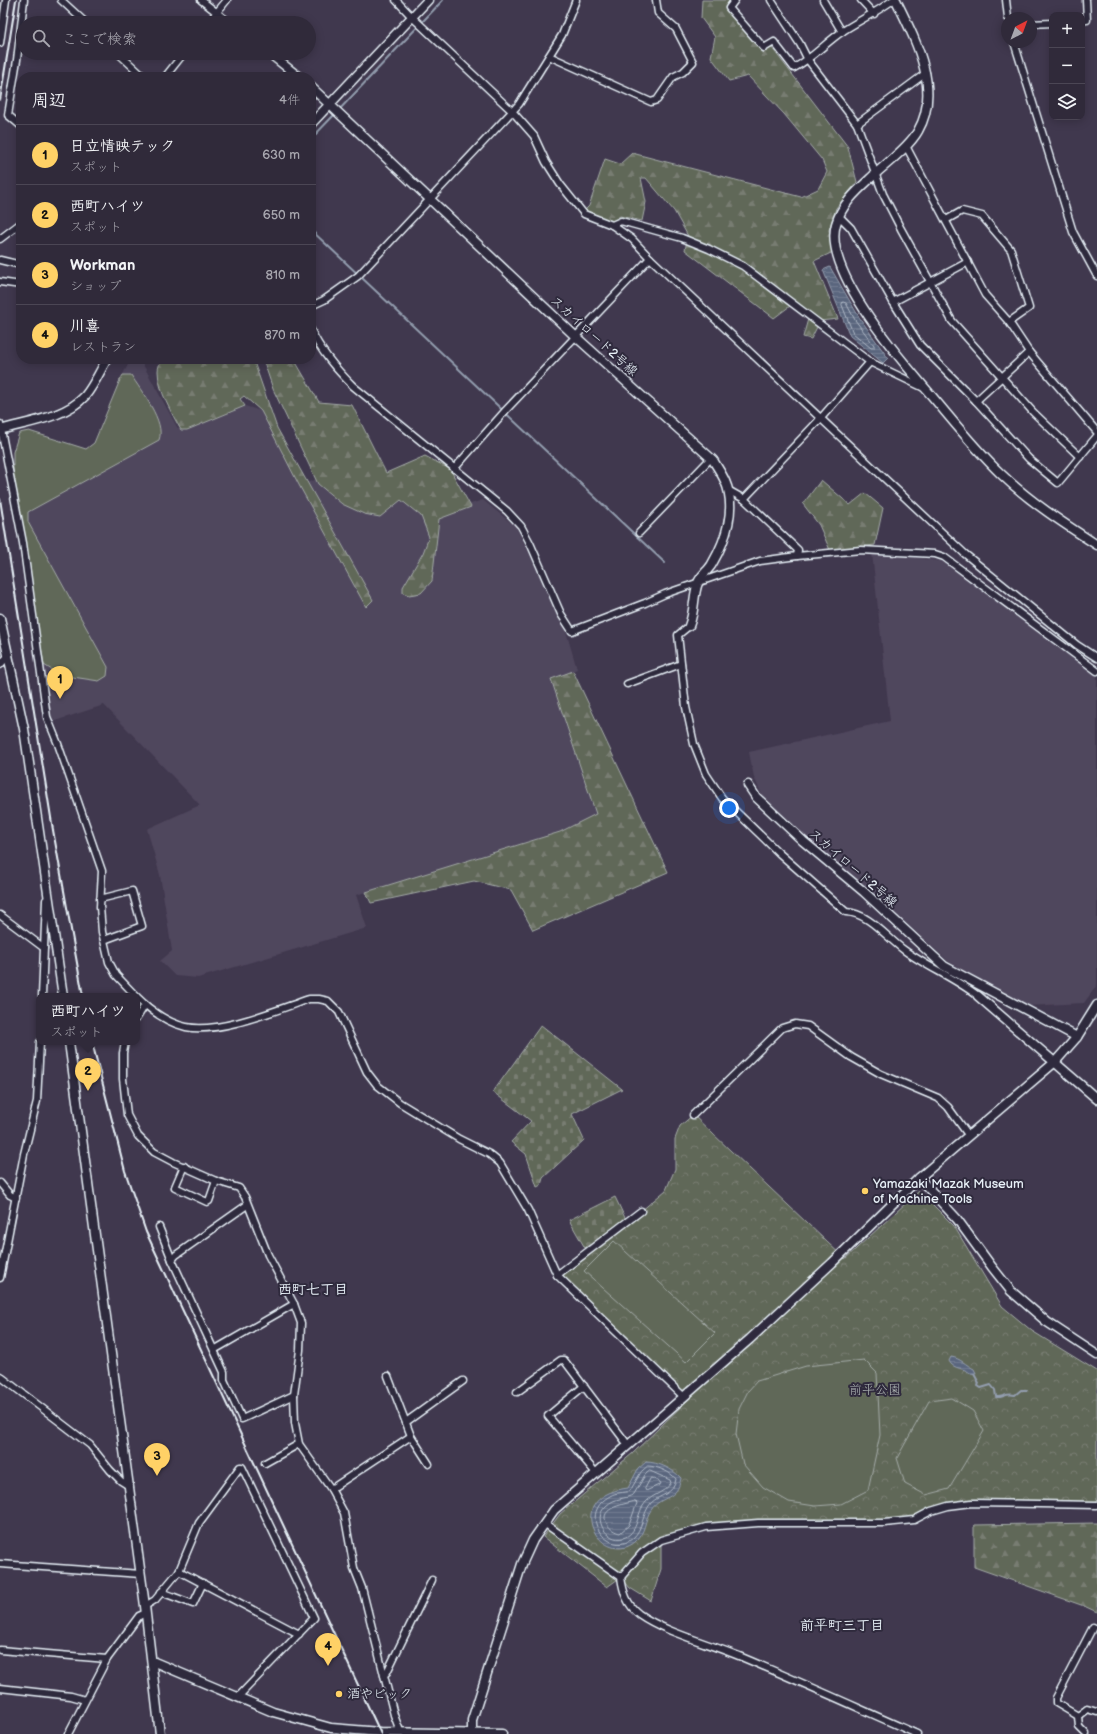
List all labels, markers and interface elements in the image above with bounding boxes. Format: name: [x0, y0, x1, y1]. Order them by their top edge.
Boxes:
north arrow: [1001, 12, 1037, 48]
map controls: [1049, 12, 1085, 120]
button: +: [1049, 12, 1085, 48]
search box: [16, 16, 316, 60]
icon: search: [30, 27, 52, 49]
text: ここで検索: [62, 30, 137, 49]
button: −: [1049, 48, 1085, 84]
button: layers: [1049, 84, 1085, 120]
text: 周辺: [32, 91, 66, 111]
text: 4件: [279, 92, 300, 108]
text: 日立情映テック: [70, 137, 175, 156]
text: 1: [42, 147, 48, 163]
text: 630 m: [262, 147, 300, 163]
text: スポット: [70, 159, 122, 175]
text: 西町ハイツ: [70, 197, 145, 216]
text: 2: [41, 207, 49, 223]
text: 650 m: [263, 207, 300, 223]
text: スポット: [70, 219, 122, 235]
text: Workman: [70, 256, 135, 275]
text: 3: [41, 267, 49, 283]
text: 810 m: [265, 267, 300, 283]
text: ショップ: [70, 278, 121, 294]
street label: スカイロード2号線: [547, 293, 642, 380]
text: 川喜: [70, 317, 100, 336]
text: 4: [41, 327, 49, 343]
text: 870 m: [264, 327, 300, 343]
text: レストラン: [70, 339, 136, 355]
pin: 1: [47, 666, 73, 699]
your location: [719, 798, 739, 818]
street label: スカイロード2号線: [806, 825, 901, 911]
popup: [36, 993, 140, 1045]
text: 西町ハイツ: [50, 1002, 126, 1021]
text: スポット: [50, 1024, 103, 1040]
pin: 2: [75, 1058, 101, 1091]
place label: Yamazaki Mazak Museum of Machine Tools: [872, 1176, 1024, 1207]
marker: Yamazaki Mazak Museum of Machine Tools: [860, 1186, 870, 1196]
district label: 西町七丁目: [278, 1281, 348, 1298]
park label: 前平公園: [849, 1382, 901, 1398]
pin: 3: [144, 1443, 170, 1476]
district label: 前平町三丁目: [800, 1617, 884, 1634]
pin: 4: [315, 1633, 341, 1666]
place label: 酒やビック: [347, 1686, 412, 1702]
marker: 酒やビック: [334, 1689, 344, 1699]

